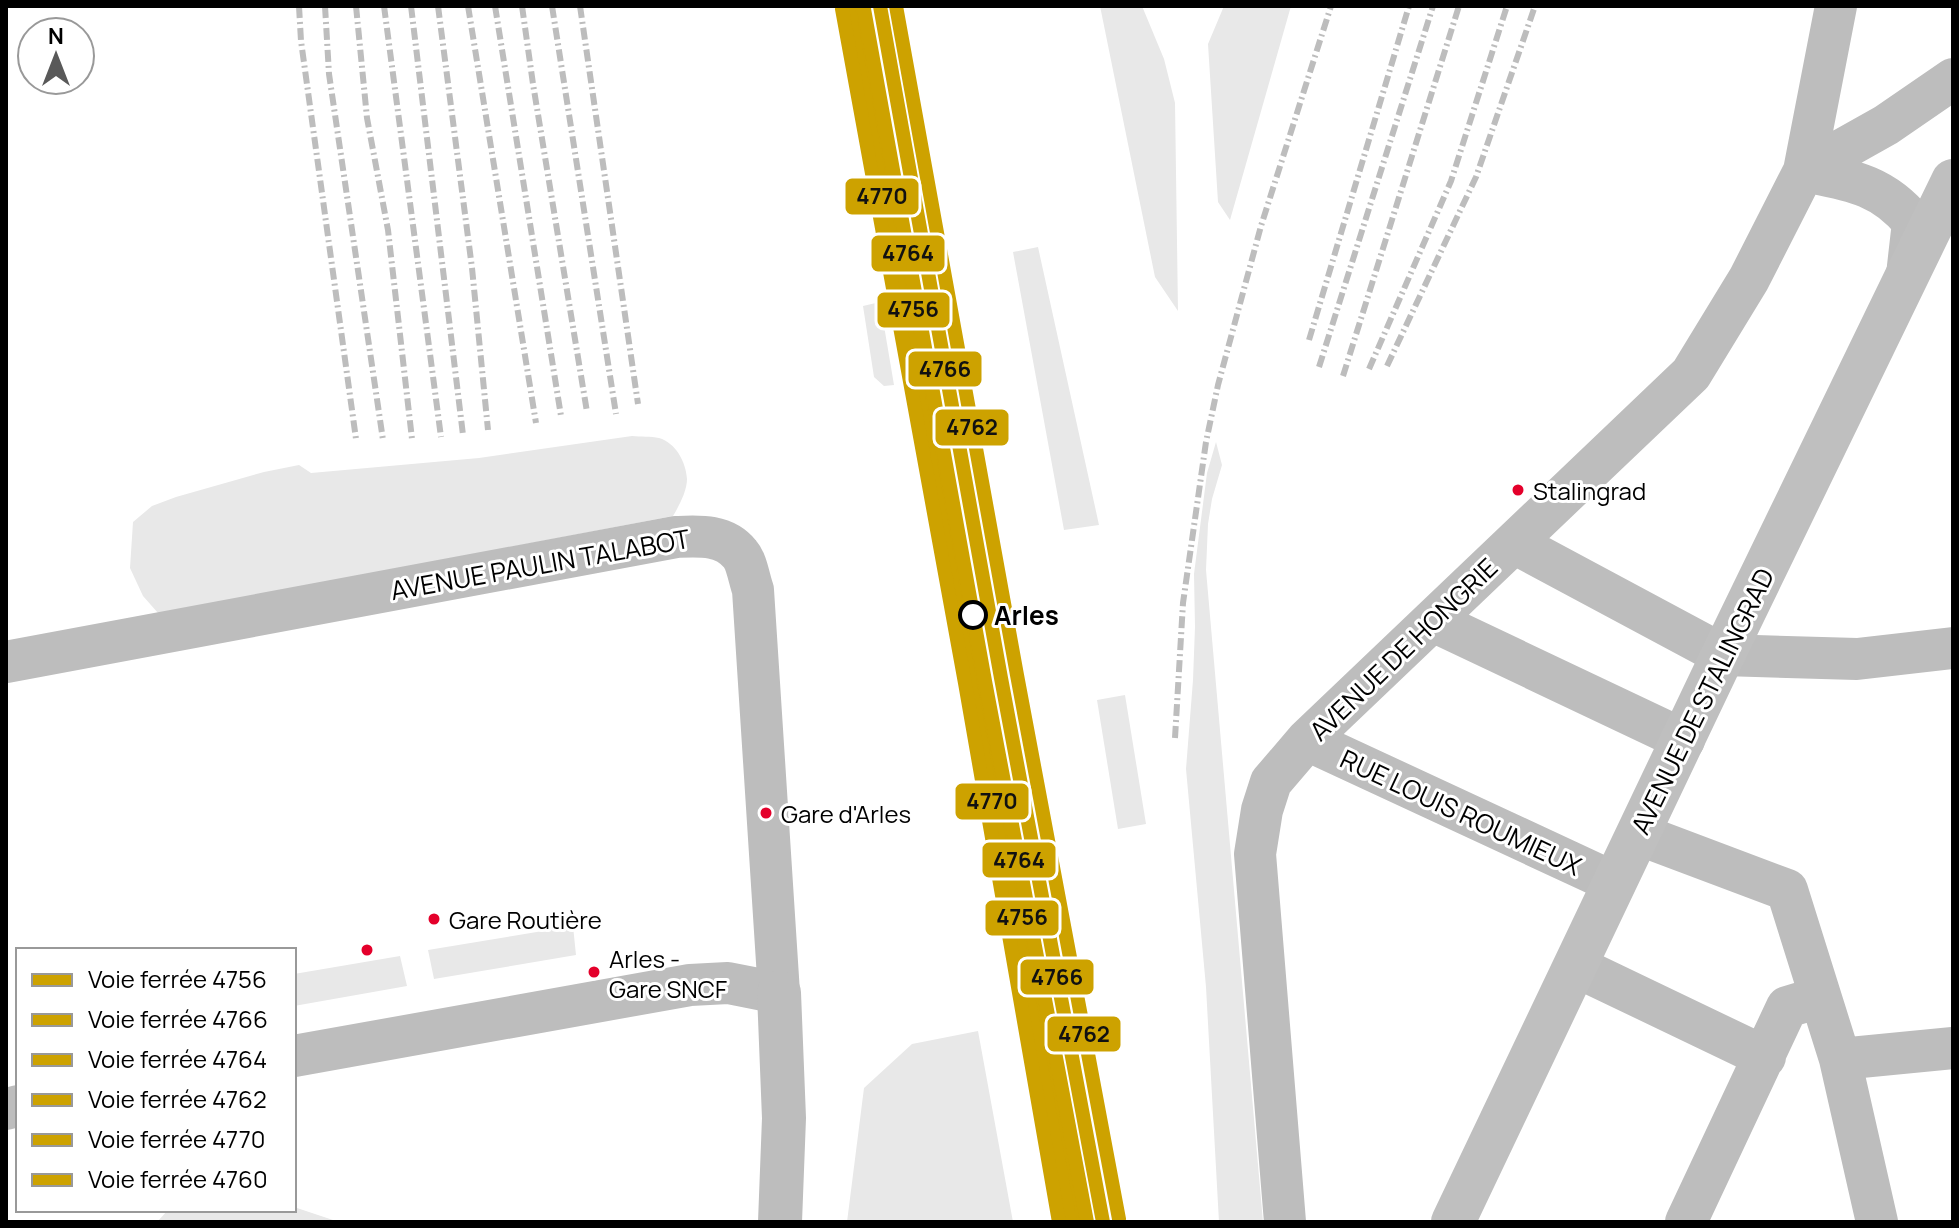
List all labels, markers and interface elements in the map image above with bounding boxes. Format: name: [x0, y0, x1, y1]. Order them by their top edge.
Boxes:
north arrow: [16, 16, 96, 96]
text: N: [48, 21, 64, 51]
line badge: 4770: [844, 177, 920, 216]
text: 4770: [856, 181, 908, 211]
line badge: 4764: [870, 234, 946, 273]
text: 4764: [882, 238, 934, 268]
line badge: 4756: [876, 291, 951, 329]
text: 4756: [887, 294, 939, 324]
line badge: 4766: [907, 350, 983, 388]
text: 4766: [919, 354, 971, 384]
line badge: 4762: [934, 408, 1010, 447]
text: 4762: [946, 412, 998, 442]
place label: Stalingrad: [1533, 474, 1646, 507]
marker: Stalingrad: [1510, 482, 1526, 498]
street label: AVENUE PAULIN TALABOT: [388, 520, 693, 608]
street label: AVENUE DE HONGRIE: [1301, 550, 1505, 748]
street label: AVENUE DE STALINGRAD: [1622, 562, 1782, 840]
place label: Arles: [994, 597, 1059, 633]
marker: Arles: [959, 601, 987, 629]
street label: RUE LOUIS ROUMIEUX: [1335, 740, 1588, 884]
line badge: 4770: [954, 782, 1030, 821]
text: 4770: [966, 786, 1018, 816]
place label: Gare d'Arles: [781, 797, 911, 830]
marker: Gare d'Arles: [758, 805, 774, 821]
line badge: 4764: [981, 841, 1057, 879]
text: 4764: [993, 845, 1045, 875]
line badge: 4756: [984, 899, 1060, 937]
text: 4756: [996, 902, 1048, 932]
place label: Gare Routière: [449, 903, 602, 936]
marker: Gare Routière: [426, 911, 442, 927]
unlabelled marker: [359, 942, 375, 958]
place label: Arles - Gare SNCF: [609, 942, 727, 1005]
legend: [16, 948, 296, 1212]
line badge: 4766: [1019, 958, 1095, 996]
text: Voie ferrée 4756: [88, 962, 267, 995]
text: 4766: [1031, 962, 1083, 992]
marker: Arles - Gare SNCF: [586, 964, 602, 980]
text: Voie ferrée 4766: [88, 1002, 268, 1035]
line badge: 4762: [1046, 1015, 1122, 1053]
text: 4762: [1058, 1019, 1110, 1049]
text: Voie ferrée 4764: [88, 1042, 267, 1075]
text: Voie ferrée 4762: [88, 1082, 267, 1115]
text: Voie ferrée 4770: [88, 1122, 265, 1155]
text: Voie ferrée 4760: [88, 1162, 268, 1195]

